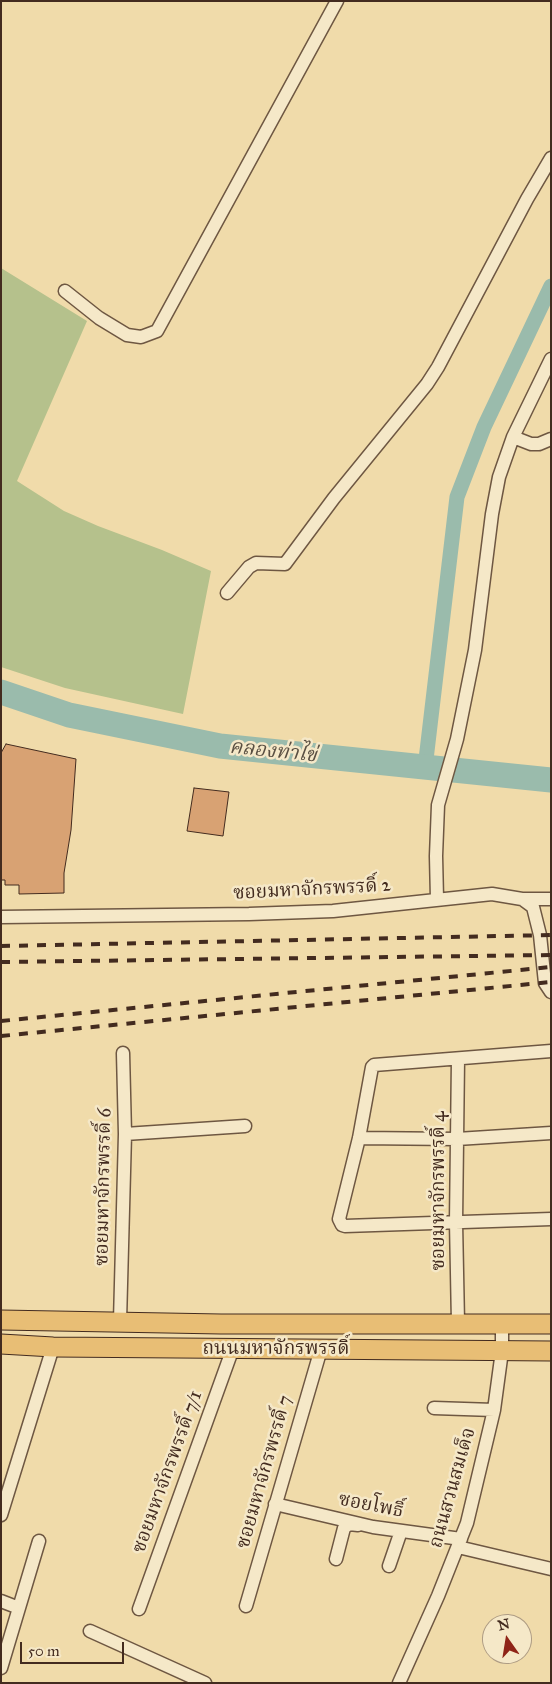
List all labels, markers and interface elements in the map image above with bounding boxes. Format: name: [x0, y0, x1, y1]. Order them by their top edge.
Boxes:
water label: คลองท่าไข่: [228, 736, 318, 768]
street label: ซอยมหาจักรพรรดิ์ 2: [233, 874, 391, 906]
street label: ซอยมหาจักรพรรดิ์ 6: [91, 1108, 117, 1266]
street label: ซอยมหาจักรพรรดิ์ 4: [428, 1112, 450, 1270]
street label: ถนนมหาจักรพรรดิ์: [202, 1338, 350, 1360]
street label: ซอยมหาจักรพรรดิ์ 7/1: [128, 1388, 208, 1556]
street label: ซอยมหาจักรพรรดิ์ 7: [232, 1393, 298, 1551]
street label: ถนนสวนสมเด็จ: [425, 1425, 481, 1551]
street label: ซอยโพธิ์: [337, 1489, 405, 1523]
north arrow: [482, 1614, 532, 1664]
text: N: [496, 1615, 511, 1634]
scale bar: [22, 1632, 126, 1664]
text: 50 m: [28, 1642, 60, 1660]

